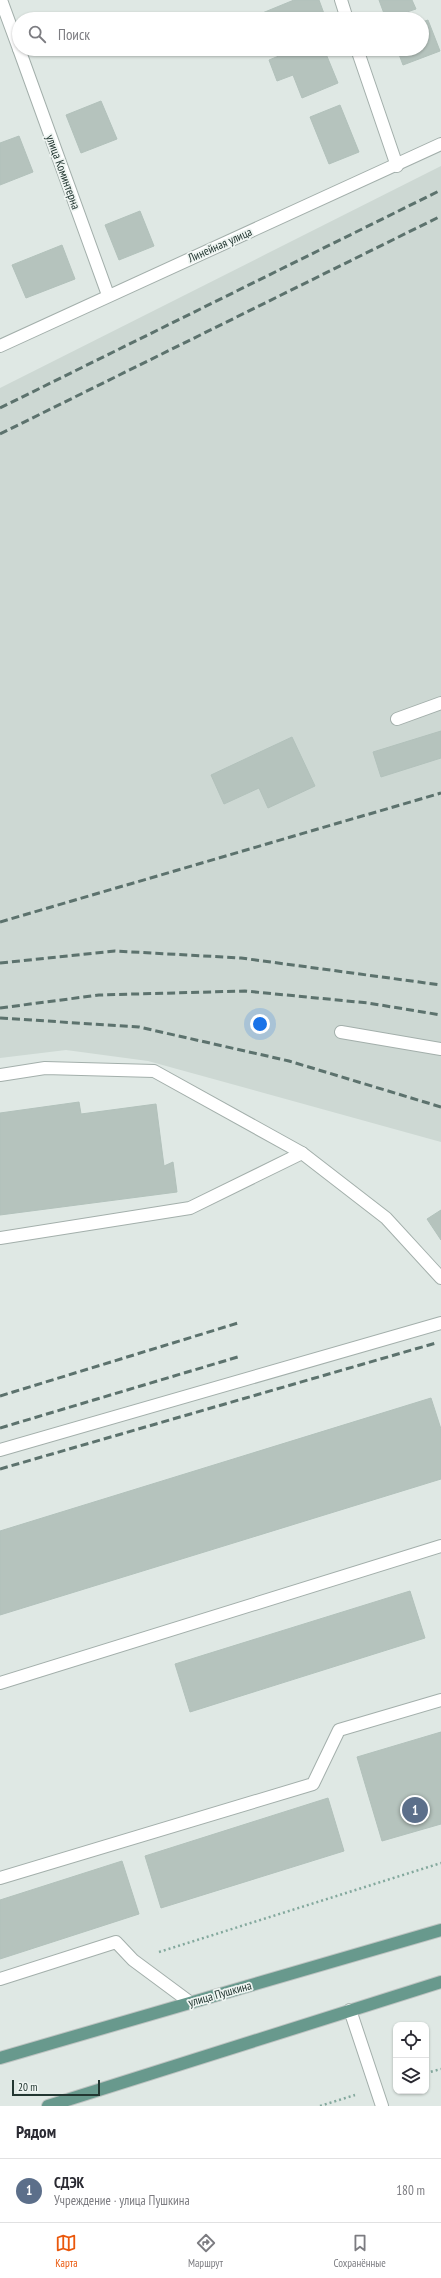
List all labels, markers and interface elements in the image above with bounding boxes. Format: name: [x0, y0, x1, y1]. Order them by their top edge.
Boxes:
search box: [12, 12, 429, 56]
icon: search: [26, 23, 48, 45]
text: Поиск: [58, 25, 90, 44]
street label: улица Коминтерна: [43, 132, 84, 211]
street label: Линейная улица: [185, 224, 254, 266]
your location: [250, 1014, 270, 1034]
pin: 1: [402, 1795, 428, 1825]
street label: улица Пушкина: [187, 1977, 253, 2010]
map controls: [393, 2022, 429, 2094]
button: locate: [393, 2022, 429, 2058]
button: layers: [393, 2058, 429, 2094]
scale bar: [12, 2078, 100, 2097]
text: 20 m: [18, 2080, 37, 2094]
text: Рядом: [16, 2121, 56, 2143]
text: СДЭК: [54, 2173, 84, 2192]
text: 1: [26, 2182, 32, 2199]
text: 180 m: [396, 2182, 425, 2199]
text: Учреждение · улица Пушкина: [54, 2192, 190, 2209]
tab: Карта: [55, 2232, 78, 2270]
tab: Маршрут: [188, 2232, 223, 2270]
tab: Сохранённые: [333, 2232, 386, 2270]

